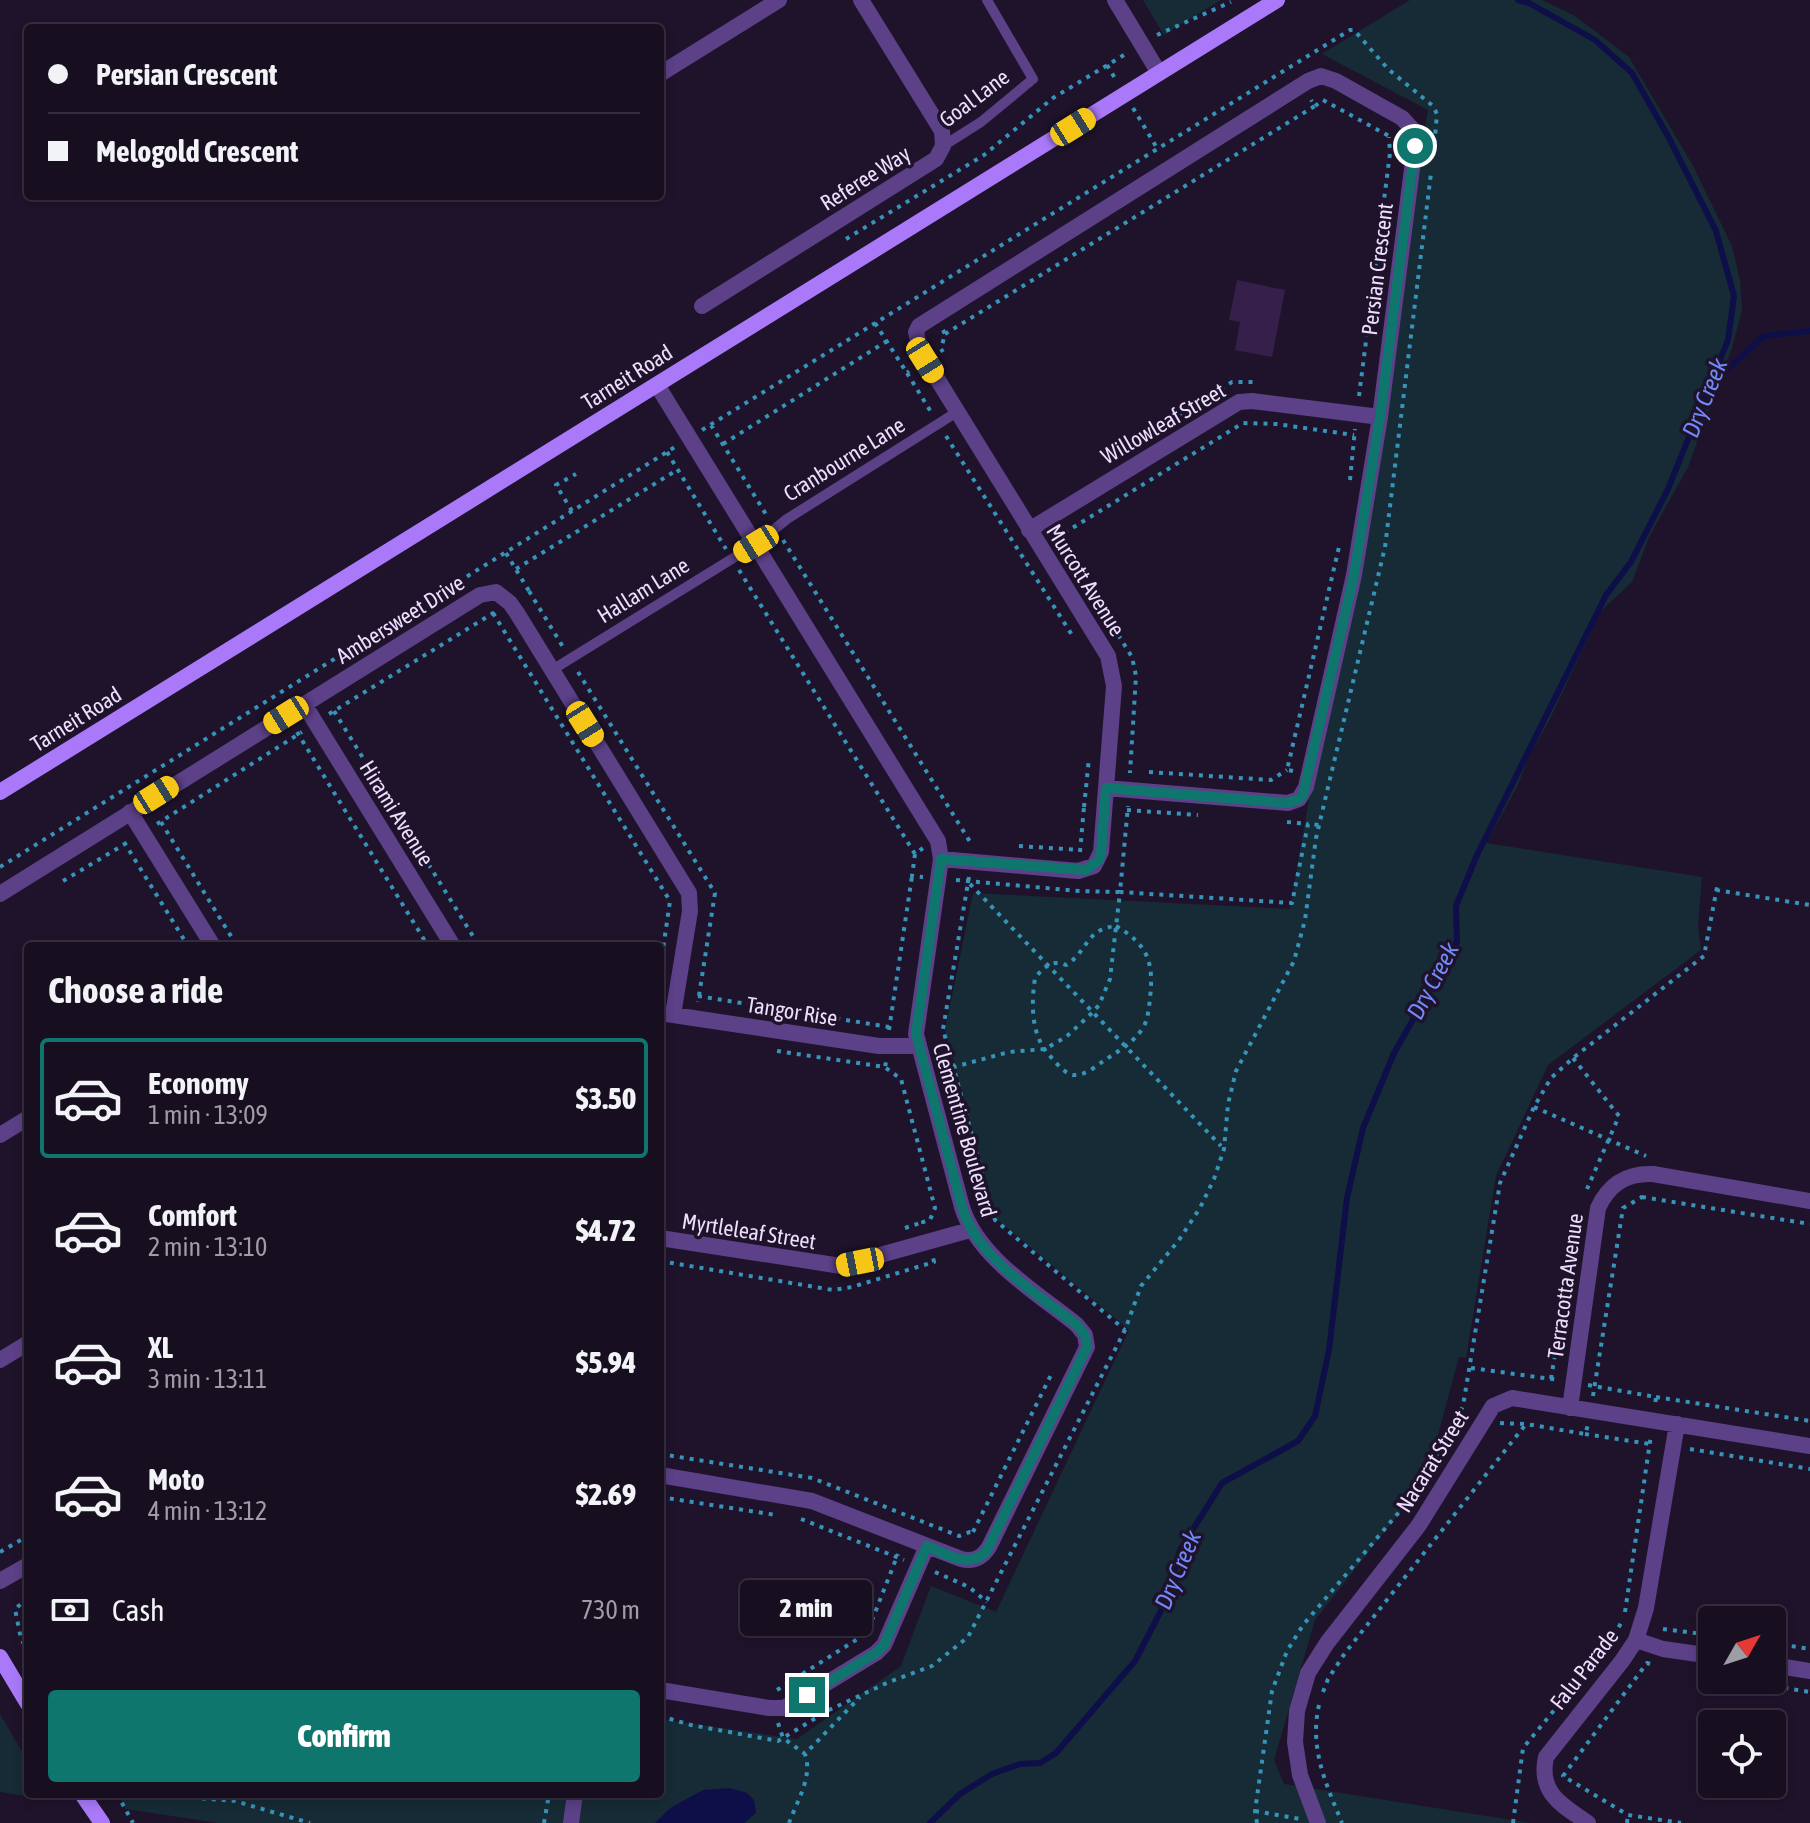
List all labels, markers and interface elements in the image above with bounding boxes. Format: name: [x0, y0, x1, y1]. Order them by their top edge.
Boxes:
text: Persian Crescent: [96, 57, 277, 91]
street label: Goal Lane: [934, 63, 1014, 133]
car: [1046, 104, 1100, 150]
route start: [1397, 128, 1433, 164]
text: Melogold Crescent: [96, 134, 298, 168]
street label: Referee Way: [815, 140, 915, 216]
street label: Persian Crescent: [1356, 201, 1398, 337]
car: [902, 333, 948, 387]
street label: Tarneit Road: [577, 339, 677, 415]
water label: Dry Creek: [1677, 354, 1733, 441]
street label: Willowleaf Street: [1096, 377, 1230, 469]
street label: Cranbourne Lane: [779, 411, 909, 507]
street label: Murcott Avenue: [1041, 519, 1131, 641]
car: [729, 521, 783, 567]
street label: Hallam Lane: [592, 552, 694, 628]
street label: Ambersweet Drive: [331, 569, 469, 669]
street label: Tarneit Road: [26, 681, 126, 757]
car: [259, 692, 313, 738]
car: [562, 697, 608, 751]
street label: Hirami Avenue: [354, 756, 440, 870]
car: [129, 772, 183, 818]
water label: Dry Creek: [1401, 938, 1464, 1024]
text: Choose a ride: [48, 969, 223, 1011]
street label: Tangor Rise: [745, 991, 839, 1031]
street label: Clementine Boulevard: [928, 1040, 1002, 1220]
icon: car: [52, 1062, 124, 1134]
text: Economy: [148, 1066, 249, 1100]
text: $3.50: [576, 1081, 636, 1115]
text: 1 min · 13:09: [148, 1100, 268, 1130]
icon: car: [52, 1194, 124, 1266]
text: Comfort: [148, 1198, 237, 1232]
street label: Myrtleleaf Street: [680, 1208, 818, 1254]
street label: Terracotta Avenue: [1542, 1212, 1588, 1360]
text: $4.72: [576, 1213, 636, 1247]
text: 2 min · 13:10: [148, 1232, 267, 1262]
car: [834, 1246, 886, 1278]
icon: car: [52, 1326, 124, 1398]
text: XL: [148, 1330, 173, 1364]
text: $5.94: [576, 1345, 636, 1379]
text: 3 min · 13:11: [148, 1364, 267, 1394]
street label: Nacarat Street: [1390, 1405, 1474, 1517]
icon: car: [52, 1458, 124, 1530]
text: Moto: [148, 1462, 205, 1496]
text: $2.69: [576, 1477, 636, 1511]
text: 4 min · 13:12: [148, 1496, 267, 1526]
water label: Dry Creek: [1149, 1526, 1206, 1613]
callout: 2 min: [741, 1579, 873, 1635]
icon: cash: [48, 1588, 92, 1632]
text: Cash: [112, 1593, 165, 1627]
text: 2 min: [779, 1593, 833, 1623]
text: 730 m: [581, 1595, 640, 1625]
north arrow: [1698, 1606, 1786, 1694]
map controls: [1698, 1606, 1786, 1798]
street label: Falu Parade: [1544, 1623, 1624, 1715]
route end: [789, 1677, 825, 1713]
button: Confirm: [48, 1690, 640, 1782]
button: locate: [1698, 1710, 1786, 1798]

